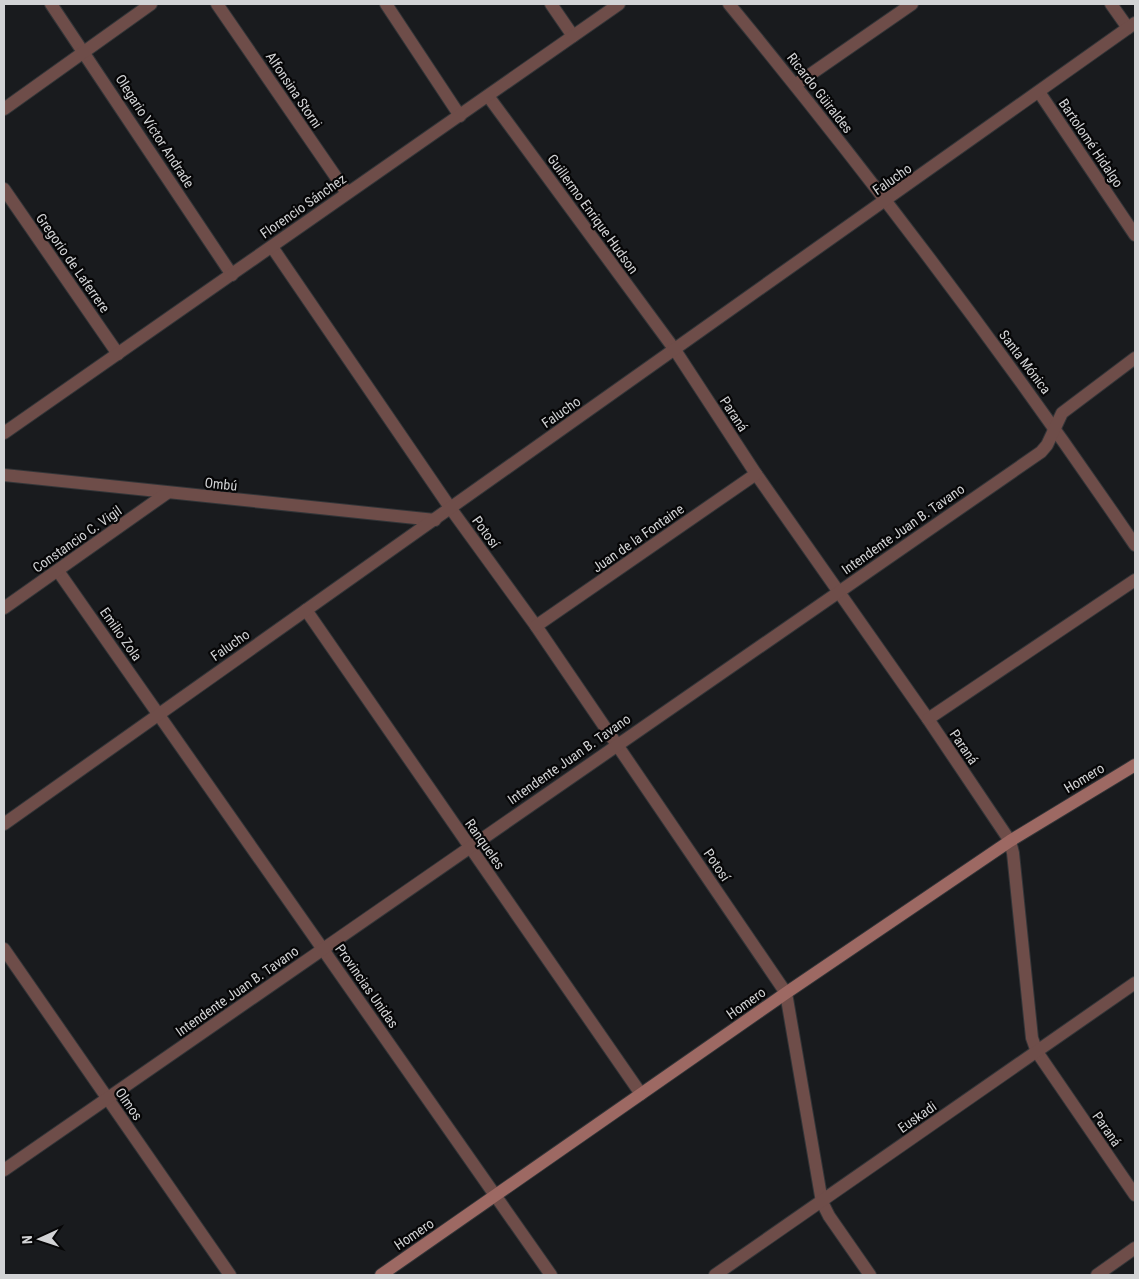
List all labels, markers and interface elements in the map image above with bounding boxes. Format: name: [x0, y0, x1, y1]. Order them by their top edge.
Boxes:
street label: Alfonsina Storni: [263, 49, 325, 131]
street label: Ricardo Güiraldes: [784, 50, 856, 136]
street label: Olegario Víctor Andrade: [112, 71, 198, 191]
street label: Bartolomé Hidalgo: [1055, 96, 1127, 190]
street label: Guillermo Enrique Hudson: [544, 151, 642, 277]
street label: Falucho: [870, 160, 914, 198]
street label: Florencio Sánchez: [257, 170, 349, 242]
street label: Gregorio de Laferrere: [33, 210, 113, 316]
street label: Santa Mónica: [996, 327, 1054, 397]
street label: Falucho: [539, 393, 583, 431]
street label: Paraná: [717, 393, 751, 435]
street label: Ombú: [204, 474, 238, 494]
street label: Intendente Juan B. Tavano: [839, 481, 967, 577]
street label: Juan de la Fontaine: [589, 500, 687, 575]
street label: Constancio C. Vigil: [29, 502, 125, 576]
street label: Potosí: [469, 513, 503, 552]
street label: Emilio Zola: [97, 604, 145, 664]
street label: Falucho: [208, 626, 252, 664]
street label: Intendente Juan B. Tavano: [505, 711, 633, 807]
street label: Paraná: [947, 727, 981, 767]
street label: Homero: [1061, 760, 1107, 796]
street label: Ranqueles: [462, 816, 508, 872]
street label: Potosí: [700, 846, 734, 885]
street label: Provincias Unidas: [332, 941, 402, 1031]
street label: Intendente Juan B. Tavano: [173, 943, 301, 1039]
street label: Homero: [723, 984, 769, 1022]
street label: Olmos: [112, 1085, 146, 1123]
street label: Euskadi: [895, 1098, 939, 1136]
street label: Paraná: [1089, 1109, 1125, 1149]
north arrow: [15, 1214, 65, 1264]
street label: Homero: [391, 1215, 437, 1253]
text: N: [19, 1235, 35, 1244]

